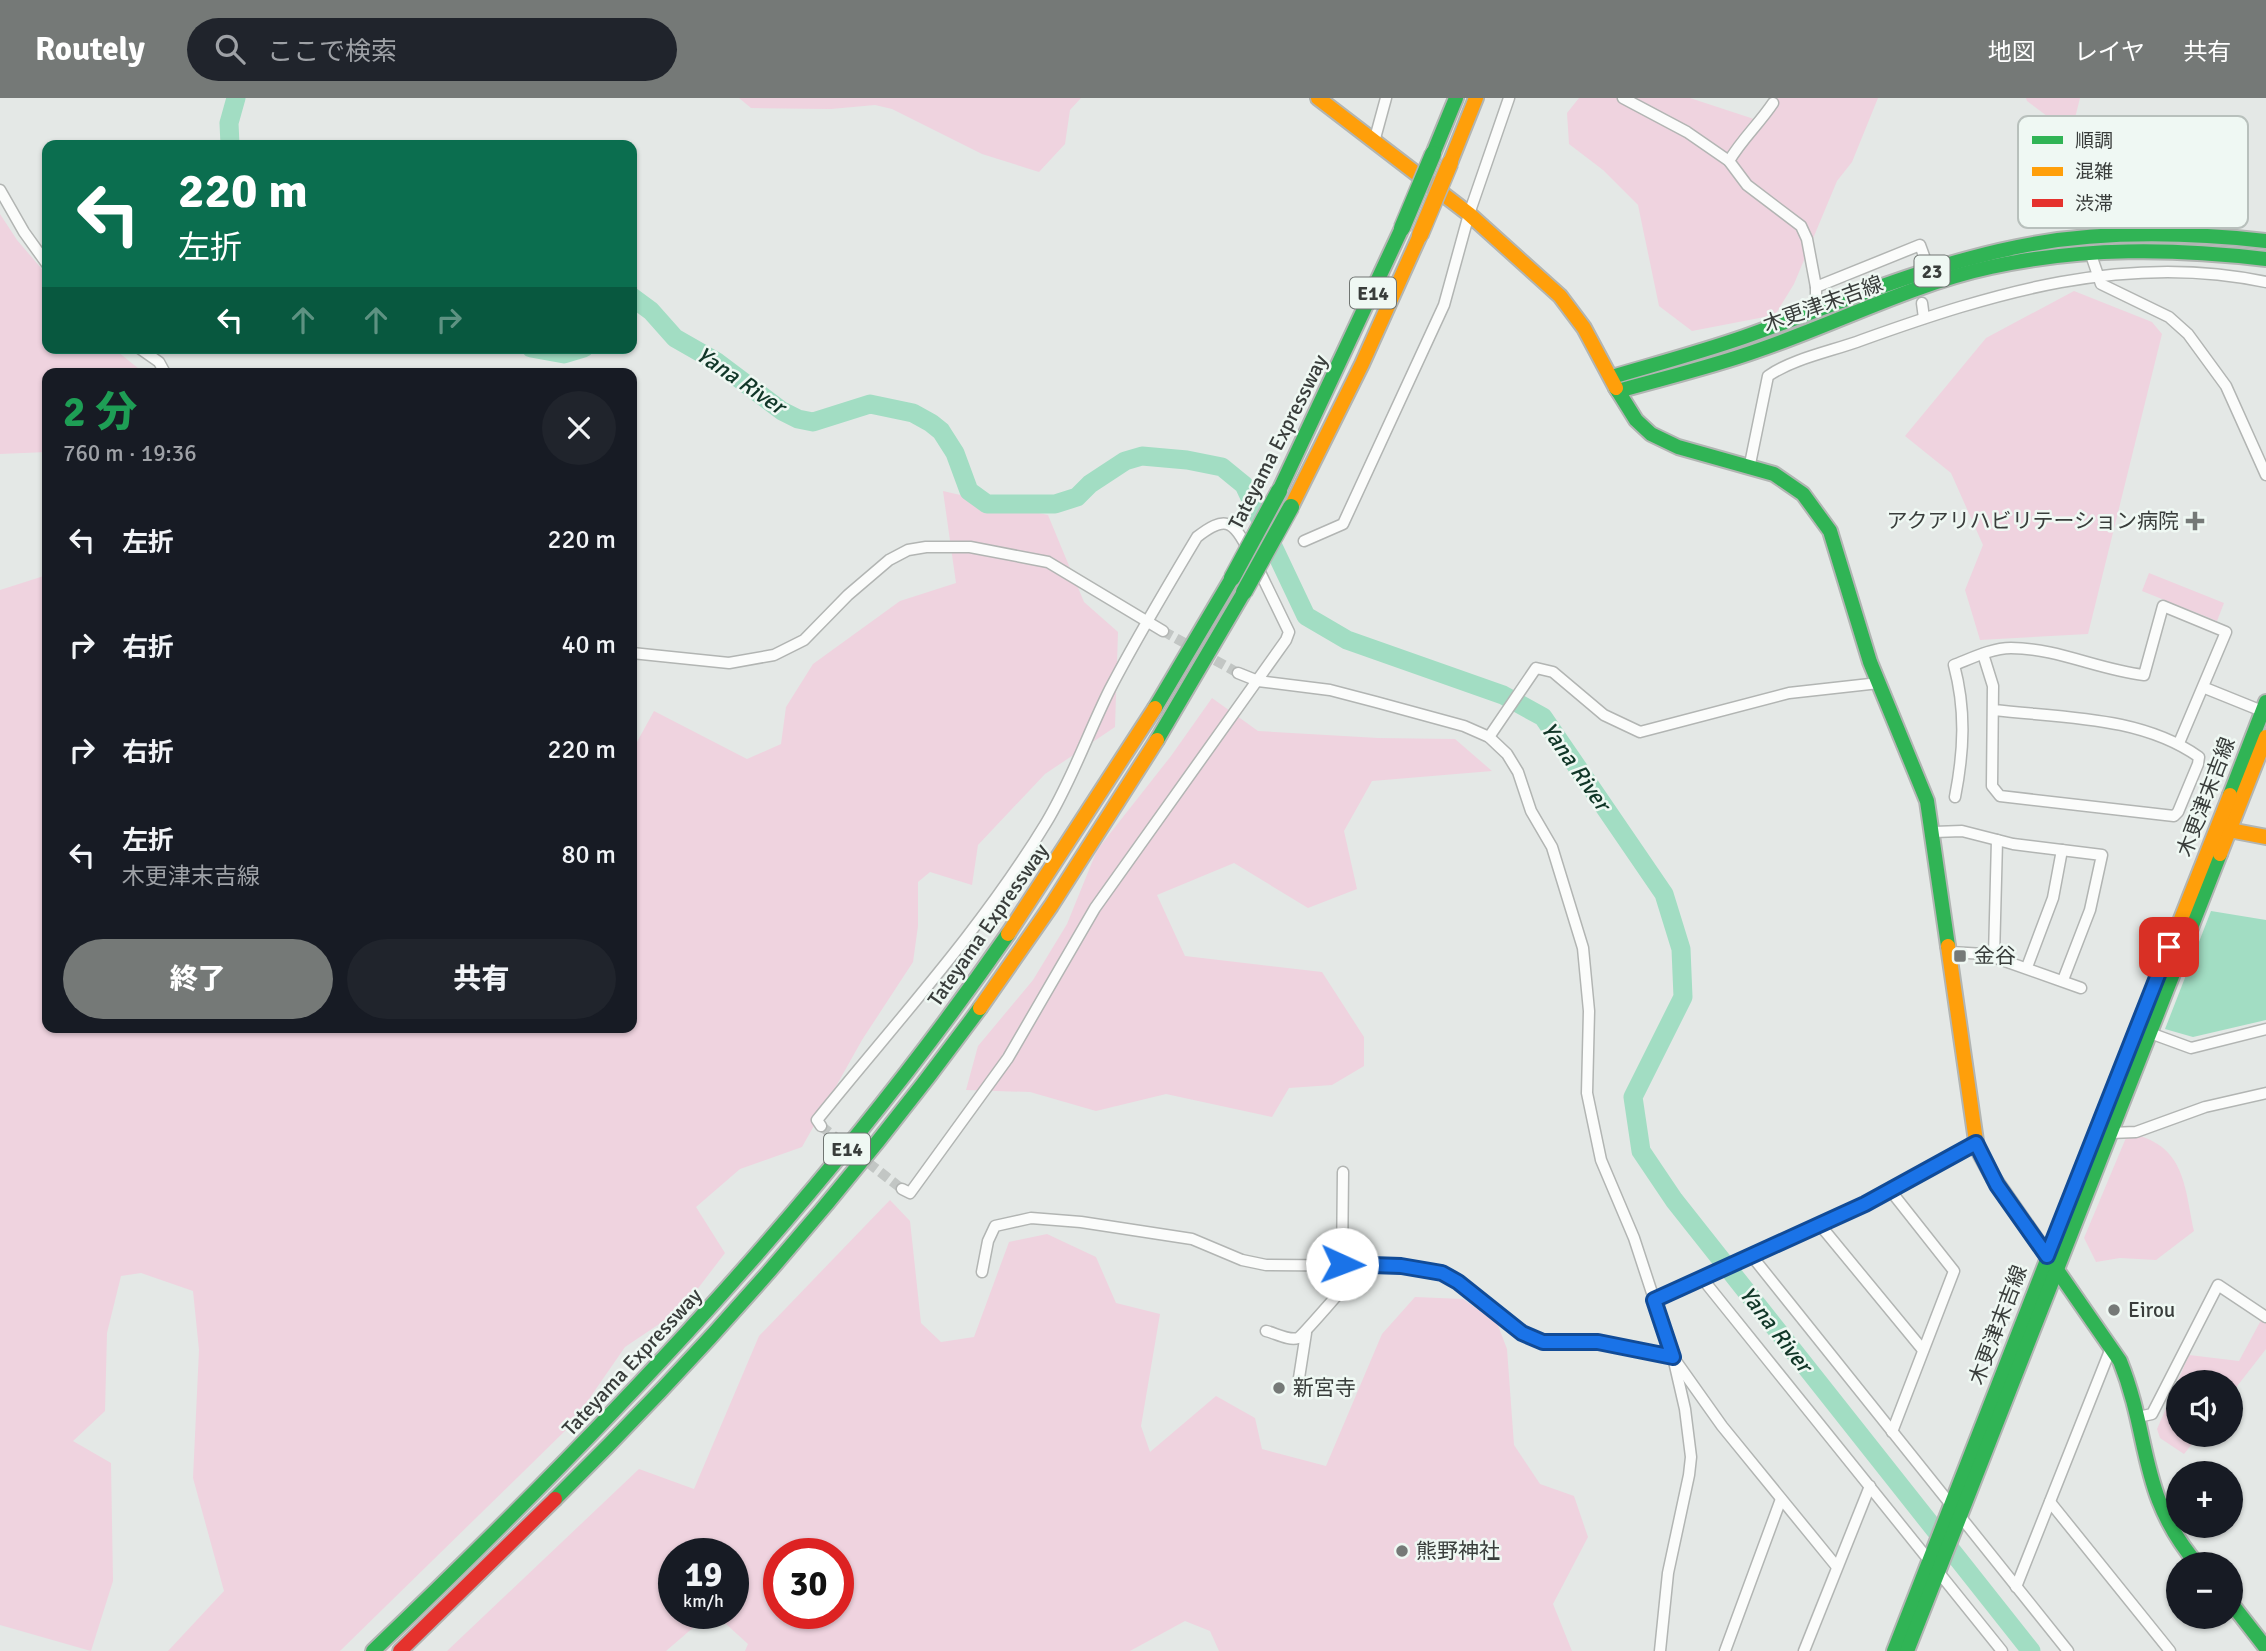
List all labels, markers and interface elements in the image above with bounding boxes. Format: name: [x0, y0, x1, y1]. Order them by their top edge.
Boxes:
search box: [187, 18, 677, 81]
text: Routely: [35, 29, 145, 70]
icon: search: [211, 30, 249, 68]
text: ここで検索: [267, 36, 397, 68]
text: 地図: [1988, 37, 2036, 67]
text: レイヤ: [2074, 37, 2145, 67]
text: 共有: [2183, 37, 2231, 67]
legend: [2018, 116, 2248, 228]
text: 順調: [2075, 129, 2113, 153]
text: 混雑: [2075, 160, 2113, 184]
text: 220 m: [178, 161, 308, 221]
icon: left: [63, 168, 154, 259]
text: 渋滞: [2075, 192, 2113, 216]
text: 左折: [178, 228, 242, 267]
road number: 23: [1914, 256, 1950, 286]
street label: 木更津末吉線: [1759, 270, 1887, 338]
road number: E14: [1350, 278, 1396, 308]
icon: left: [211, 301, 249, 339]
icon: ahead: [284, 301, 322, 339]
icon: ahead: [357, 301, 395, 339]
icon: right: [430, 301, 468, 339]
water label: Yana River: [691, 340, 794, 423]
street label: Tateyama Expressway: [1223, 350, 1333, 534]
text: 2 分: [63, 387, 137, 438]
button: close: [542, 391, 616, 465]
text: 760 m · 19:36: [63, 439, 197, 468]
place label: アクアリハビリテーション病院: [1886, 508, 2179, 534]
marker: アクアリハビリテーション病院: [2185, 511, 2205, 531]
icon: left: [63, 521, 101, 559]
text: 220 m: [547, 524, 616, 556]
text: 左折: [122, 527, 174, 559]
icon: right: [63, 626, 101, 664]
text: 40 m: [561, 629, 616, 661]
text: 右折: [122, 632, 174, 664]
water label: Yana River: [1535, 716, 1619, 819]
icon: right: [63, 731, 101, 769]
text: 220 m: [547, 734, 616, 766]
street label: 木更津末吉線: [2171, 734, 2241, 860]
text: 右折: [122, 737, 174, 769]
text: 左折: [122, 825, 174, 857]
icon: left: [63, 836, 101, 874]
street label: Tateyama Expressway: [922, 838, 1054, 1011]
text: 80 m: [561, 839, 616, 871]
text: 木更津末吉線: [122, 862, 260, 891]
pin: [2139, 917, 2199, 977]
icon: arrive: [2150, 928, 2188, 966]
button: 終了: [63, 939, 333, 1019]
button: 共有: [347, 939, 616, 1019]
place label: 金谷: [1974, 943, 2016, 969]
marker: 金谷: [1952, 948, 1968, 964]
road number: E14: [824, 1134, 870, 1164]
position arrow: [1305, 1227, 1379, 1301]
street label: 木更津末吉線: [1963, 1262, 2033, 1388]
water label: Yana River: [1733, 1280, 1820, 1381]
street label: Tateyama Expressway: [557, 1282, 707, 1441]
place label: Eirou: [2128, 1297, 2175, 1323]
marker: Eirou: [2106, 1302, 2122, 1318]
map controls: [2166, 1370, 2243, 1629]
button: sound: [2166, 1370, 2243, 1447]
place label: 新宮寺: [1293, 1375, 1356, 1401]
marker: 新宮寺: [1271, 1380, 1287, 1396]
button: +: [2166, 1461, 2243, 1538]
speed limit sign: 30: [763, 1538, 854, 1629]
place label: 熊野神社: [1416, 1538, 1500, 1564]
marker: 熊野神社: [1394, 1543, 1410, 1559]
button: −: [2166, 1552, 2243, 1629]
text: 19: [685, 1553, 722, 1596]
text: km/h: [683, 1590, 724, 1612]

